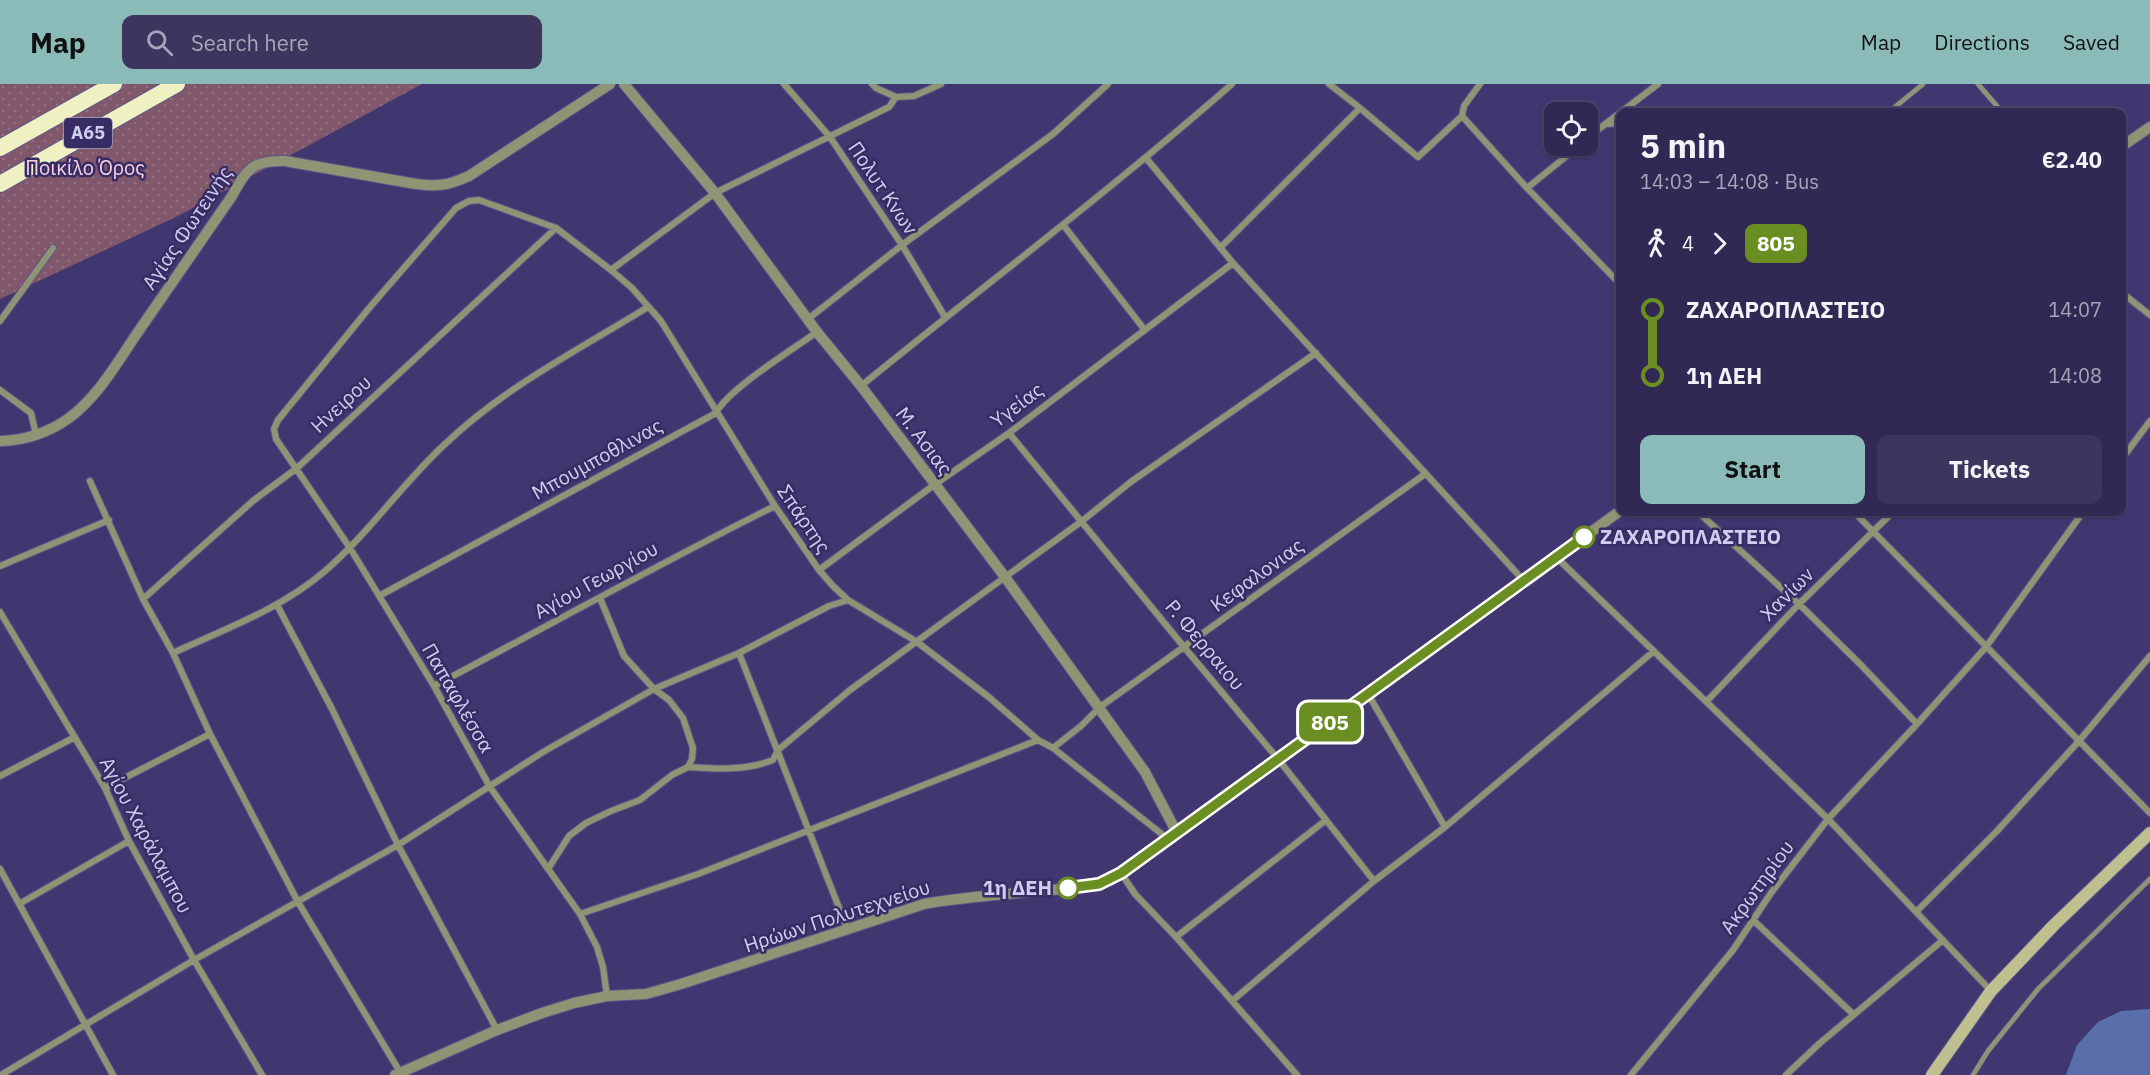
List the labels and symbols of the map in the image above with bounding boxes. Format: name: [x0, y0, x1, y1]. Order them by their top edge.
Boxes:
road number: Α65: [64, 118, 112, 148]
street label: Πολυτ Κνων: [842, 136, 925, 240]
park label: Ποικίλο Όρος: [25, 154, 145, 181]
street label: Αγίας Φωτεινής: [135, 161, 238, 295]
street label: Ηνειρου: [304, 369, 377, 439]
street label: Υγείας: [985, 376, 1049, 433]
street label: Μ. Ασιας: [890, 401, 959, 480]
street label: Μπουμποθλινας: [527, 411, 667, 506]
street label: Σπάρτης: [772, 479, 837, 558]
place label: ΖΑΧΑΡΟΠΛΑΣΤΕΙΟ: [1600, 523, 1781, 550]
marker: ΖΑΧΑΡΟΠΛΑΣΤΕΙΟ: [1573, 526, 1595, 548]
street label: Κεφαλονιας: [1205, 532, 1309, 618]
street label: Αγίου Γεωργίου: [529, 534, 663, 625]
street label: Χανίων: [1754, 561, 1819, 626]
street label: Ρ. Φερραιου: [1159, 594, 1251, 696]
street label: Παπαφλέσσα: [416, 638, 501, 758]
line badge: 805: [1296, 702, 1364, 742]
street label: Αγίου Χαράλαμπου: [94, 752, 199, 918]
street label: Ακρωτηρίου: [1714, 834, 1800, 939]
street label: Ηρώων Πολυτεχνείου: [740, 873, 933, 958]
place label: 1η ΔΕΗ: [983, 874, 1052, 901]
marker: 1η ΔΕΗ: [1057, 877, 1079, 899]

